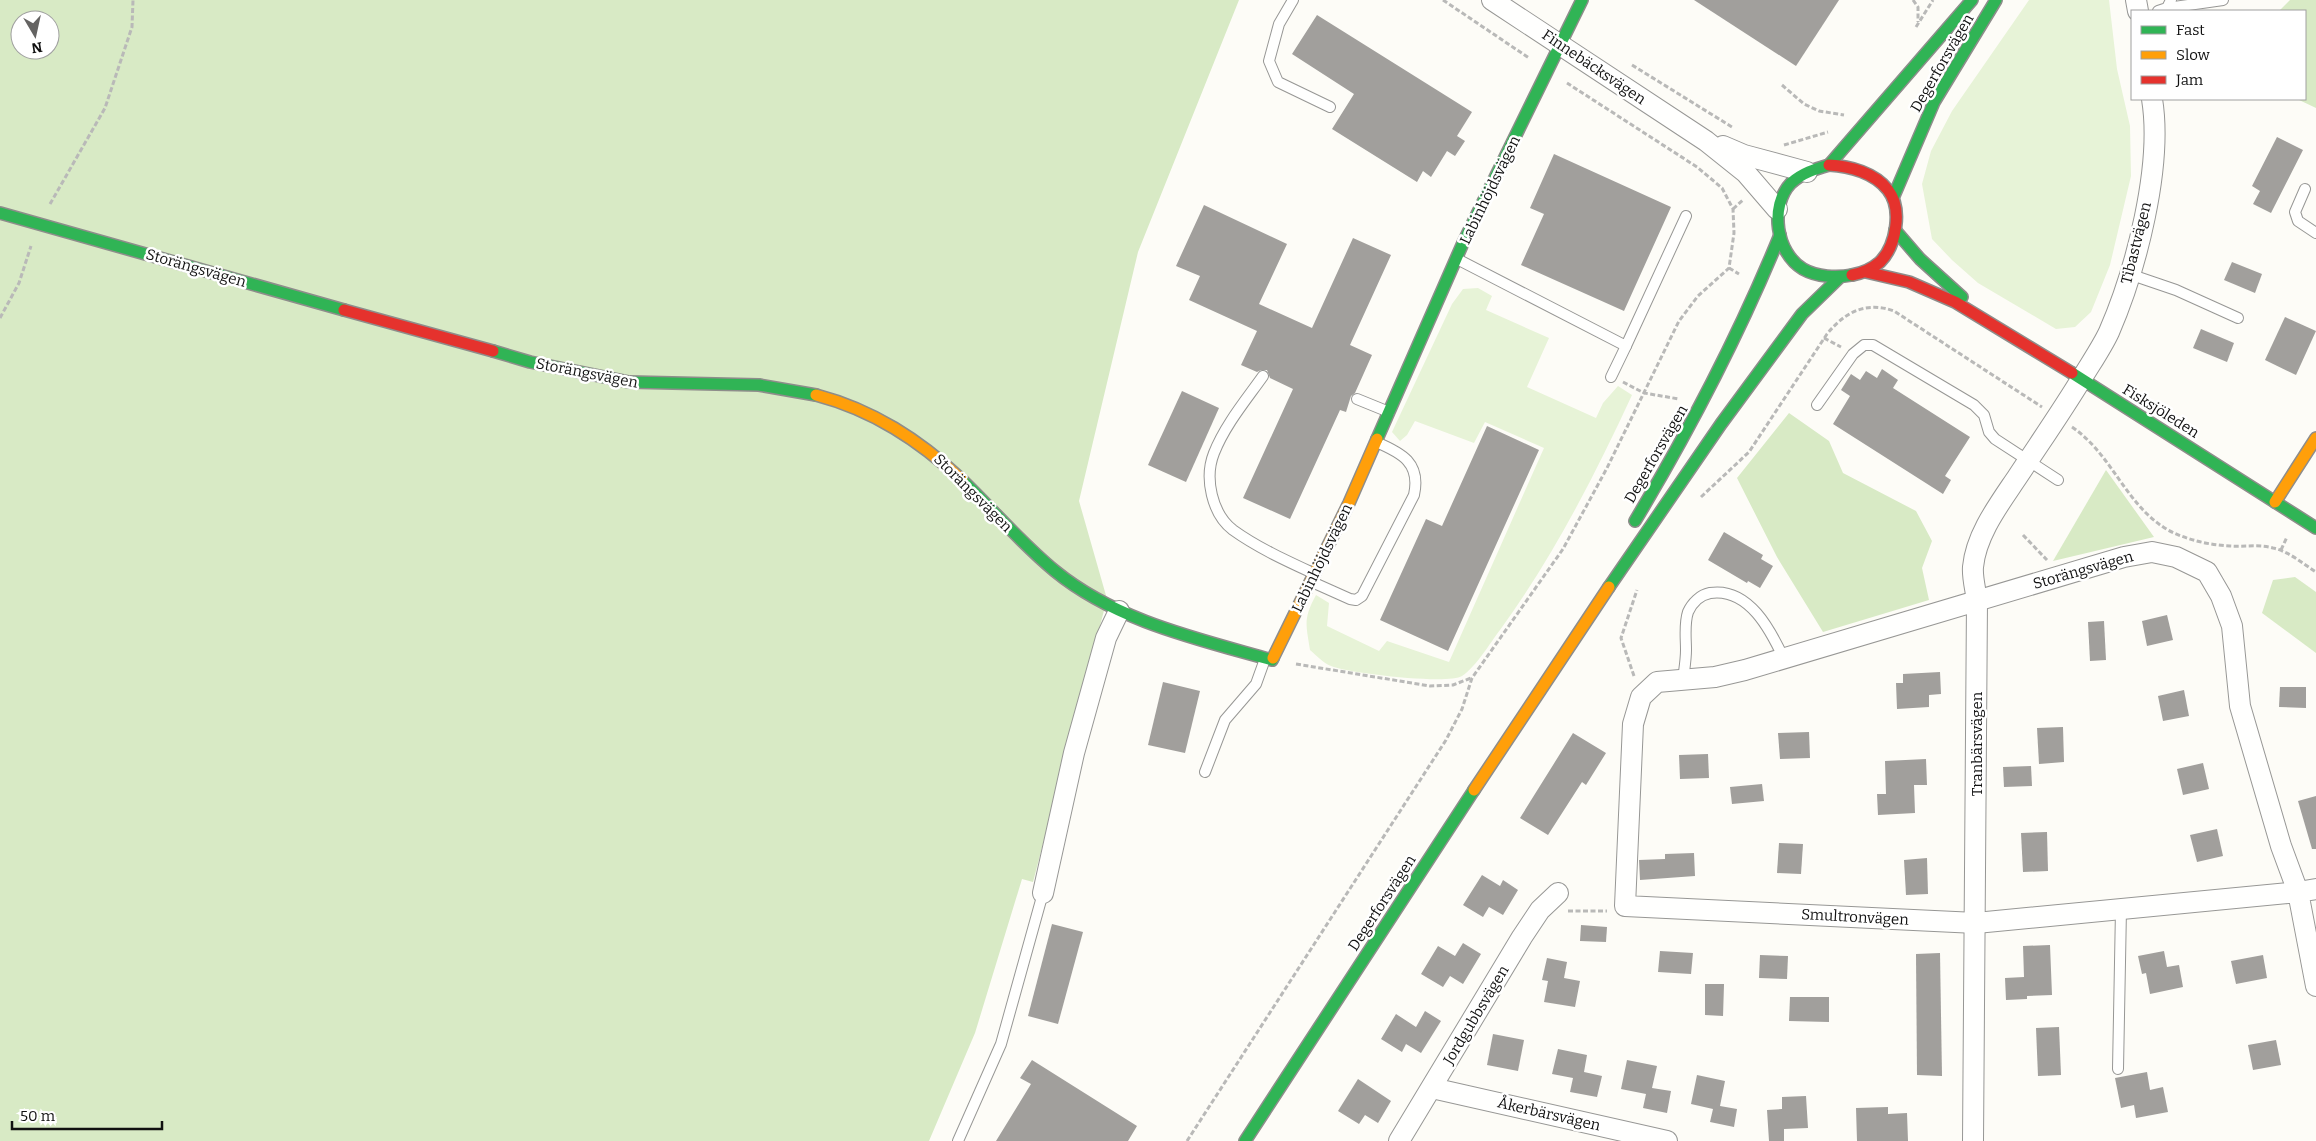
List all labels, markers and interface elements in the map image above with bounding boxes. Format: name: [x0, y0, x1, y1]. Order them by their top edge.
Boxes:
north arrow: [10, 10, 60, 60]
street label: Degerforsvägen: [1907, 10, 1978, 115]
legend: [2131, 10, 2306, 100]
text: Fast: [2176, 21, 2205, 39]
street label: Finnebäcksvägen: [1539, 26, 1650, 109]
text: N: [30, 38, 44, 57]
text: Slow: [2176, 46, 2211, 64]
text: Jam: [2175, 71, 2204, 89]
street label: Labinhöjdsvägen: [1456, 132, 1524, 247]
street label: Tibastvägen: [2117, 200, 2155, 286]
street label: Storängsvägen: [144, 245, 249, 291]
street label: Storängsvägen: [535, 354, 640, 392]
street label: Fisksjöleden: [2119, 380, 2203, 442]
street label: Degerforsvägen: [1621, 401, 1692, 506]
street label: Storängsvägen: [930, 450, 1016, 536]
street label: Labinhöjdsvägen: [1288, 500, 1356, 615]
street label: Storängsvägen: [2031, 547, 2136, 593]
street label: Tranbärsvägen: [1968, 691, 1986, 796]
street label: Degerforsvägen: [1344, 851, 1420, 954]
street label: Smultronvägen: [1801, 905, 1910, 929]
street label: Jordgubbsvägen: [1439, 962, 1513, 1069]
street label: Åkerbärsvägen: [1496, 1093, 1603, 1135]
scale bar: [12, 1098, 162, 1130]
text: 50 m: [20, 1107, 56, 1125]

